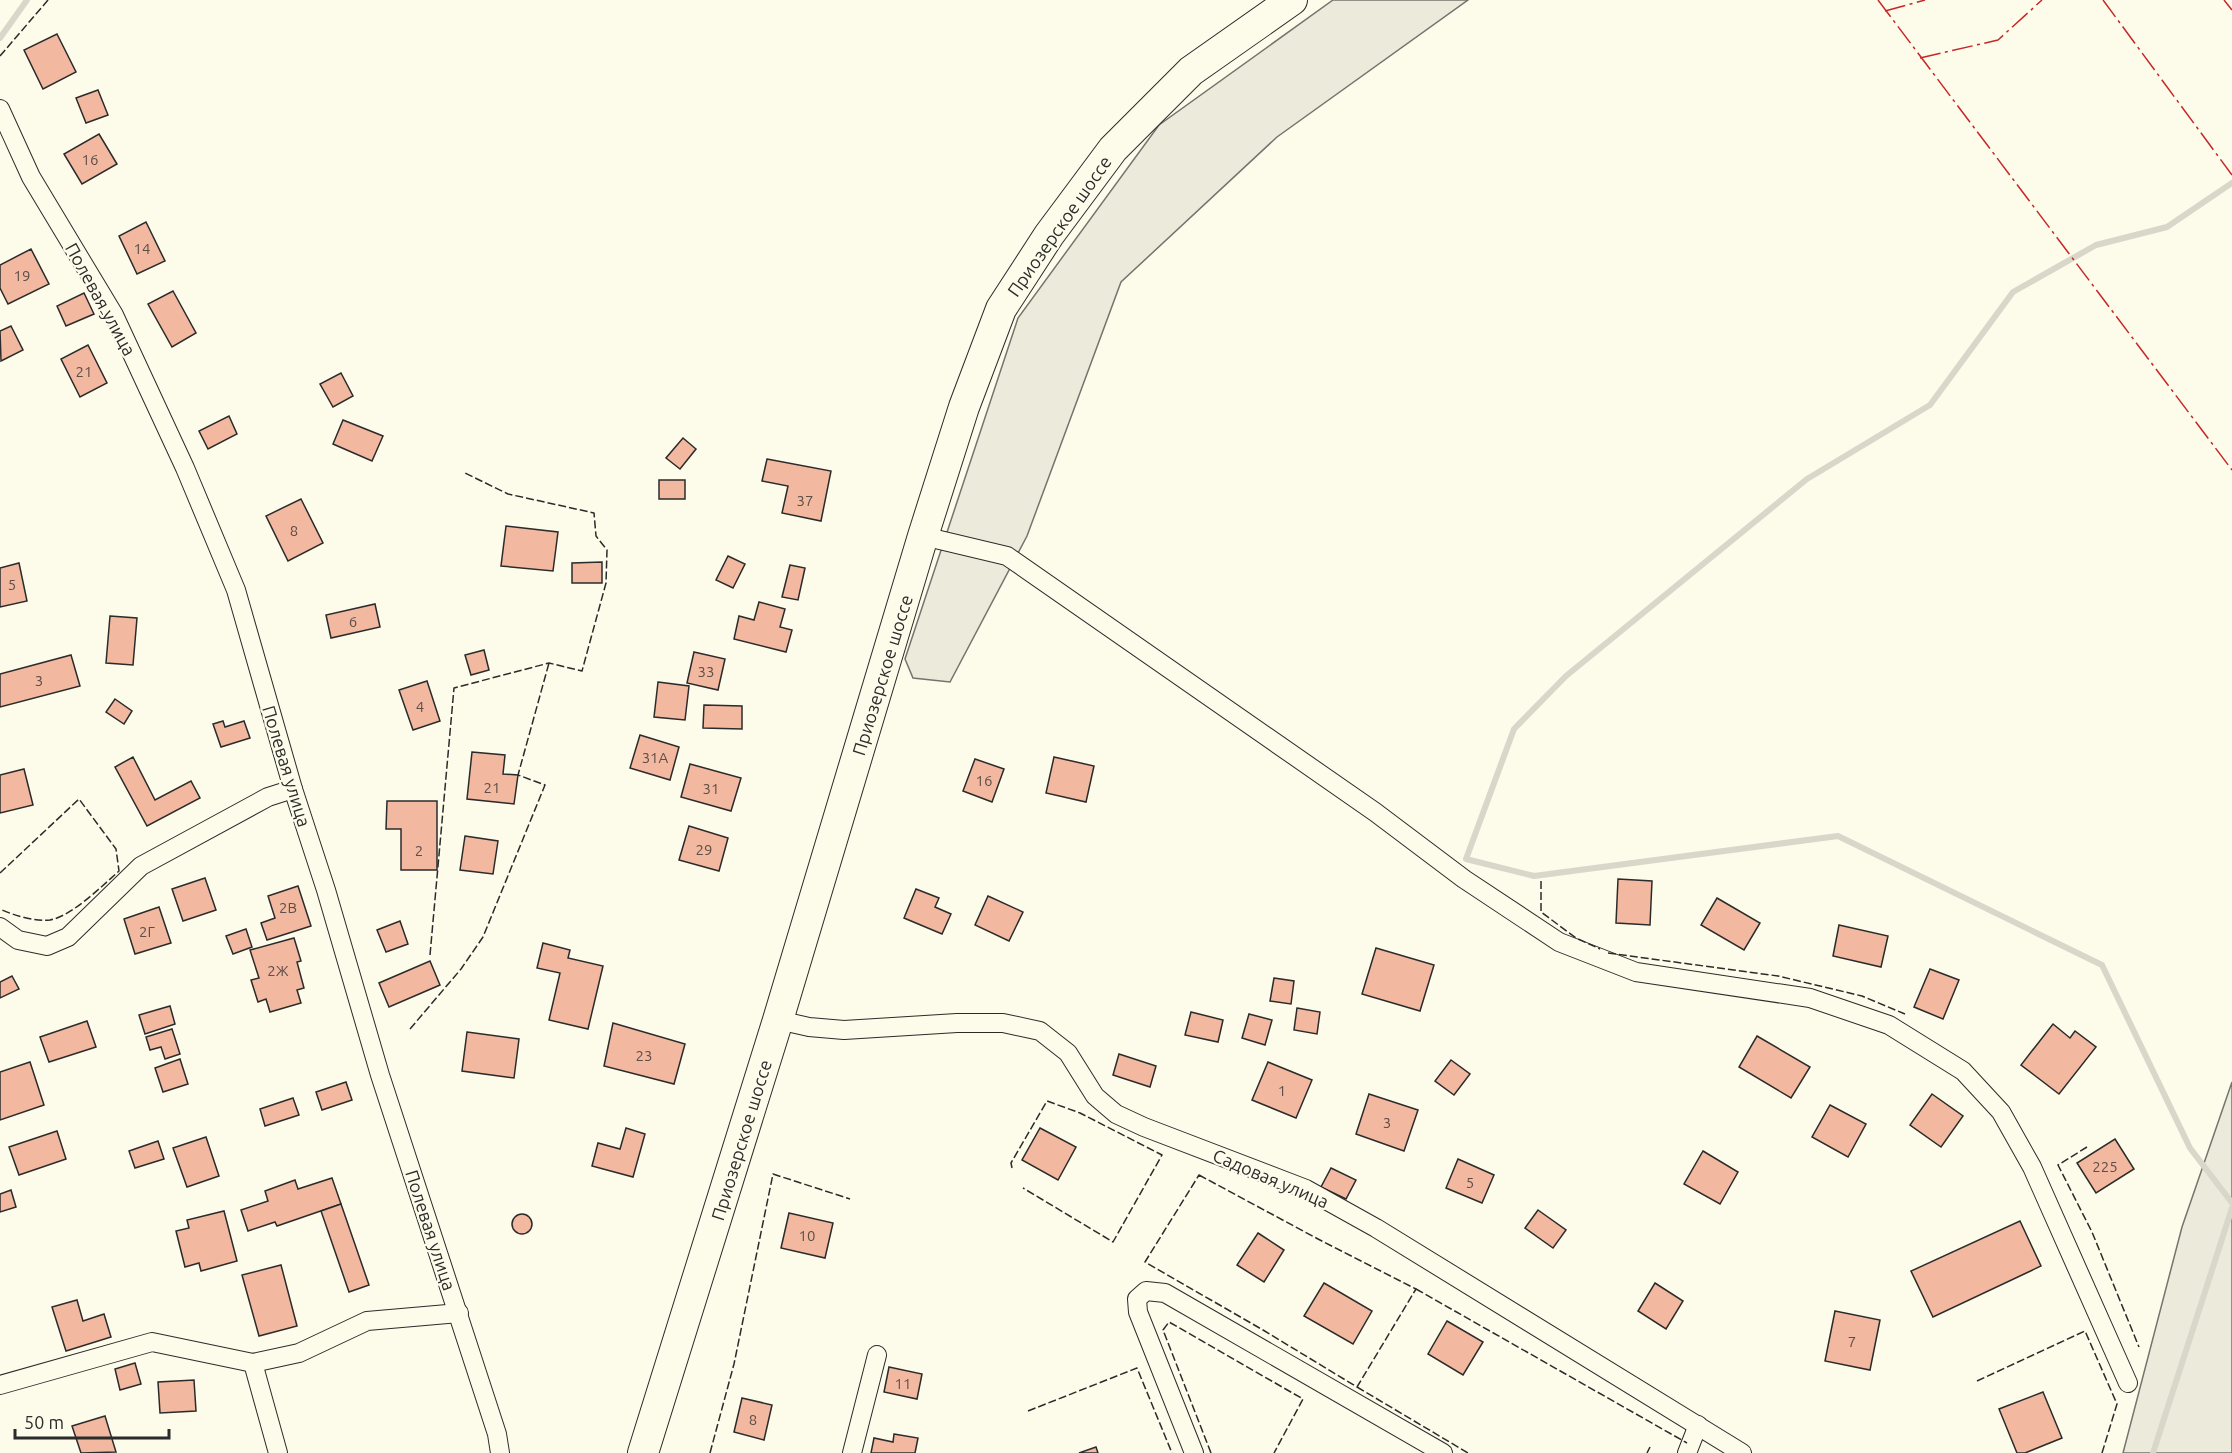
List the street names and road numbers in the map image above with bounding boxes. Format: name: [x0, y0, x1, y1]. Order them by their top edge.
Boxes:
street label: Приозерское шоссе: [1003, 152, 1115, 300]
street label: Полевая улица: [62, 239, 140, 359]
street label: Приозерское шоссе: [848, 592, 916, 758]
street label: Полевая улица: [259, 703, 315, 829]
street label: Приозерское шоссе: [707, 1057, 775, 1223]
street label: Садовая улица: [1210, 1145, 1332, 1211]
street label: Полевая улица: [402, 1167, 460, 1293]

